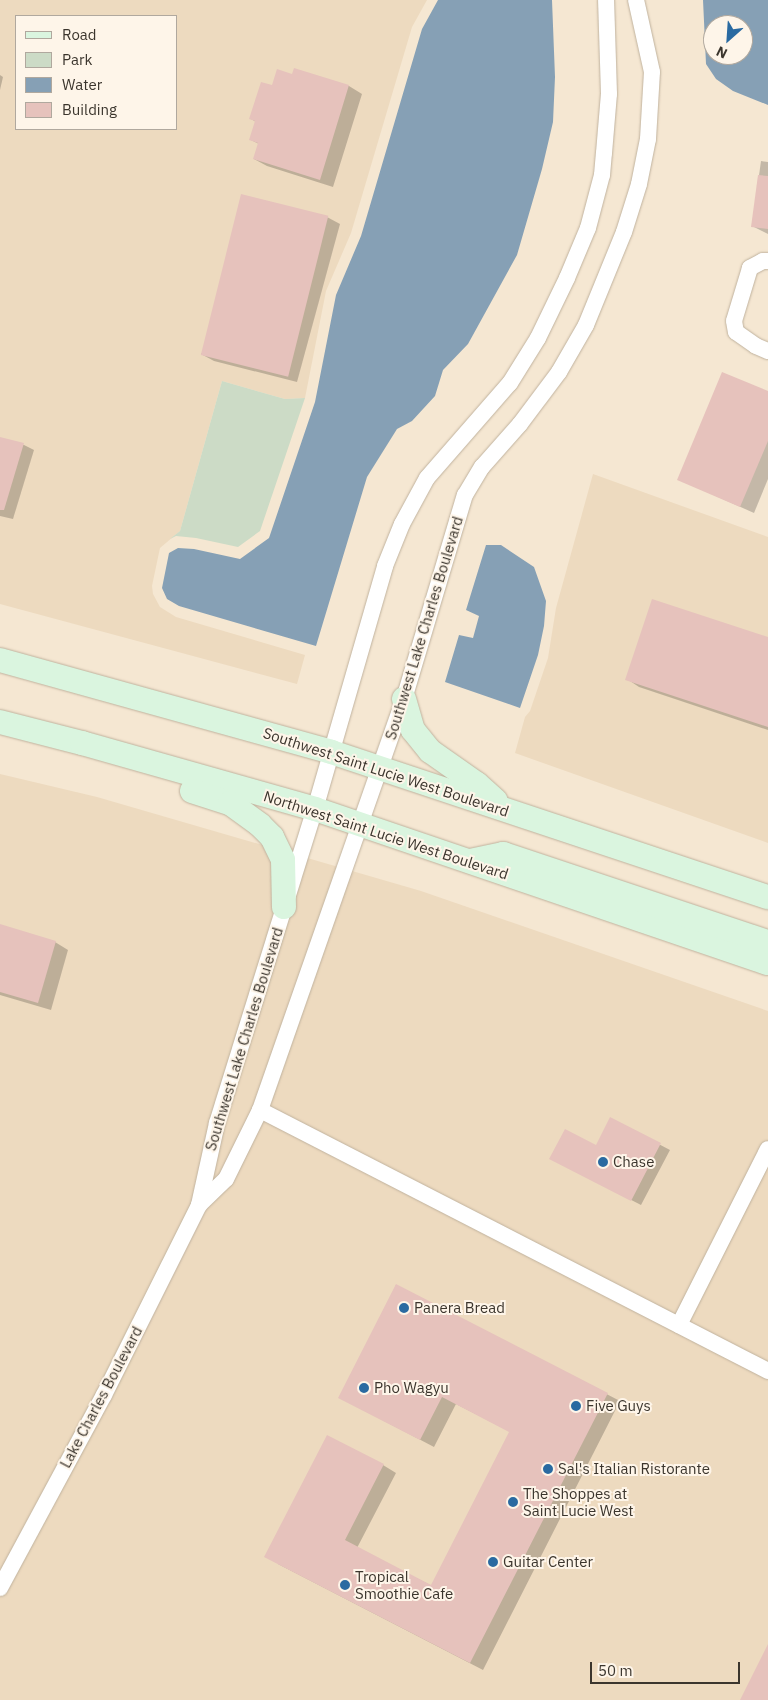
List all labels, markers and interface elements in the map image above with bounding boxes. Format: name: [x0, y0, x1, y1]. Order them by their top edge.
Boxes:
legend: [15, 15, 178, 130]
north arrow: [703, 15, 753, 65]
text: Road: [62, 25, 97, 44]
text: N: [713, 42, 730, 63]
text: Park: [62, 50, 92, 69]
text: Water: [62, 75, 102, 94]
text: Building: [62, 100, 117, 119]
street label: Southwest Lake Charles Boulevard: [381, 514, 467, 742]
street label: Southwest Saint Lucie West Boulevard: [261, 724, 511, 820]
street label: Northwest Saint Lucie West Boulevard: [261, 787, 511, 883]
street label: Southwest Lake Charles Boulevard: [201, 925, 287, 1153]
place label: Chase: [613, 1153, 654, 1171]
marker: Chase: [597, 1156, 609, 1168]
place label: Panera Bread: [414, 1299, 505, 1317]
marker: Panera Bread: [398, 1302, 410, 1314]
street label: Lake Charles Boulevard: [56, 1323, 146, 1471]
place label: Pho Wagyu: [374, 1379, 449, 1397]
marker: Pho Wagyu: [358, 1382, 370, 1394]
place label: Five Guys: [586, 1397, 651, 1415]
marker: Five Guys: [570, 1400, 582, 1412]
place label: Sal's Italian Ristorante: [558, 1460, 710, 1478]
marker: Sal's Italian Ristorante: [542, 1463, 554, 1475]
place label: The Shoppes at Saint Lucie West: [523, 1484, 634, 1519]
marker: The Shoppes at Saint Lucie West: [507, 1496, 519, 1508]
place label: Guitar Center: [503, 1553, 593, 1571]
marker: Guitar Center: [487, 1556, 499, 1568]
place label: Tropical Smoothie Cafe: [355, 1567, 453, 1602]
marker: Tropical Smoothie Cafe: [339, 1579, 351, 1591]
scale bar: [593, 1652, 743, 1684]
text: 50 m: [598, 1661, 633, 1680]

